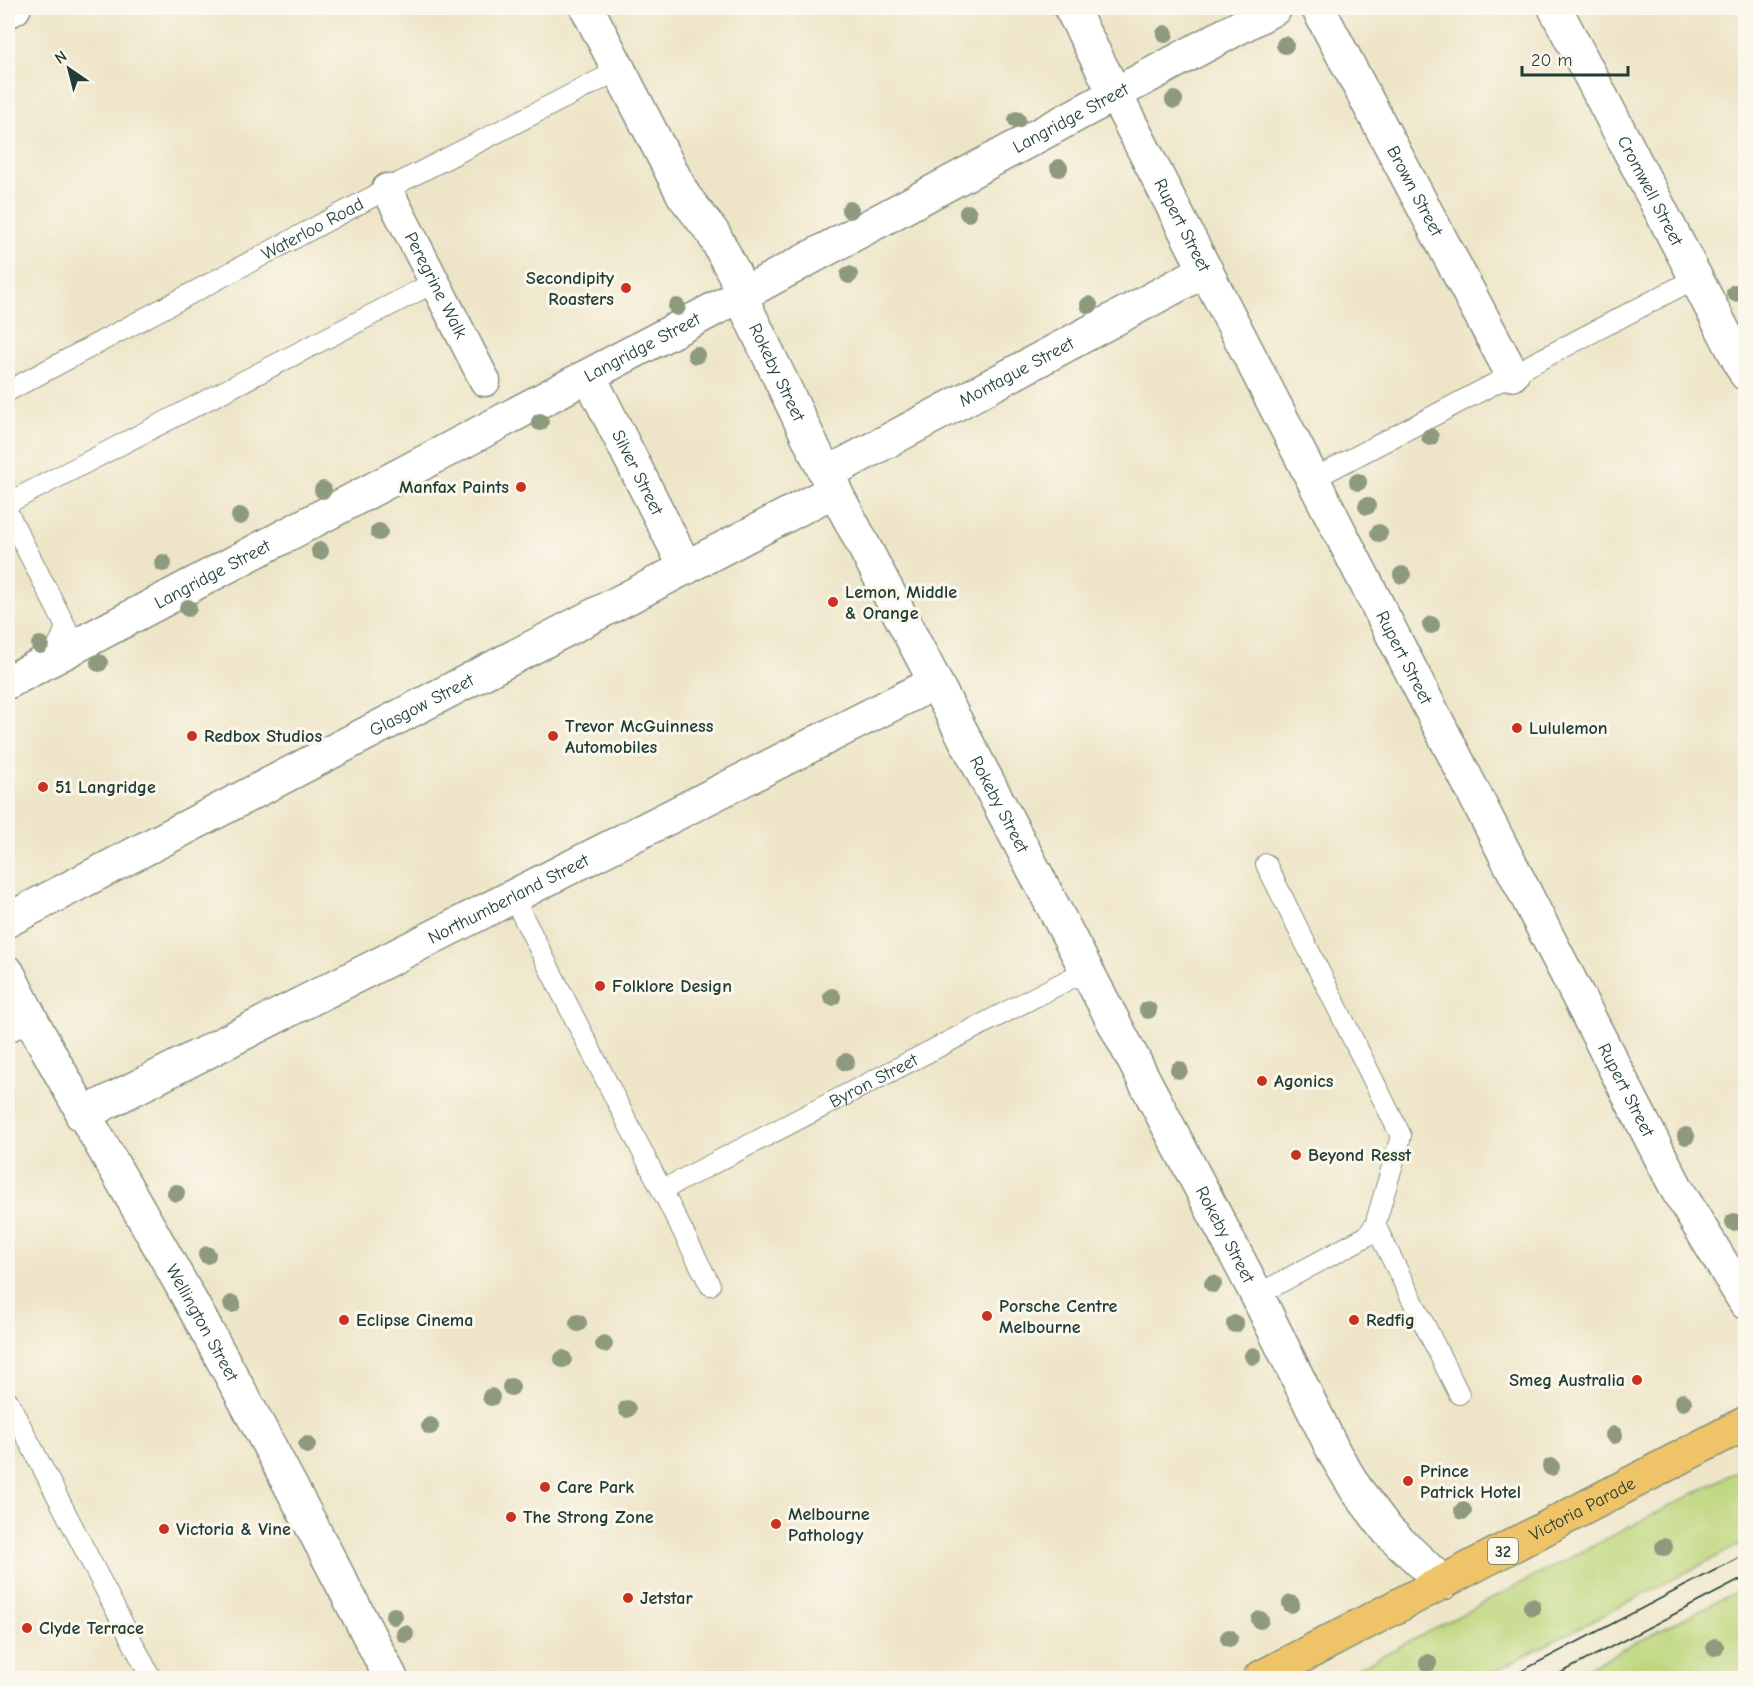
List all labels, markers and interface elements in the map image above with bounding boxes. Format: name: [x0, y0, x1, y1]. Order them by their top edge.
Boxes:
north arrow: [39, 39, 99, 99]
scale bar: [1522, 39, 1628, 77]
text: N: [52, 47, 70, 68]
text: 20 m: [1531, 50, 1572, 71]
street label: Langridge Street: [1009, 78, 1133, 158]
street label: Cromwell Street: [1613, 132, 1688, 250]
street label: Brown Street: [1382, 142, 1447, 241]
street label: Rupert Street: [1149, 175, 1215, 276]
street label: Waterloo Road: [258, 193, 367, 265]
street label: Peregrine Walk: [400, 229, 472, 342]
place label: Secondipity Roasters: [526, 268, 615, 310]
marker: Secondipity Roasters: [619, 281, 633, 295]
street label: Langridge Street: [581, 308, 705, 387]
street label: Rokeby Street: [744, 320, 809, 426]
street label: Montague Street: [955, 332, 1078, 412]
street label: Silver Street: [607, 427, 668, 519]
place label: Manfax Paints: [399, 477, 509, 498]
marker: Manfax Paints: [514, 480, 528, 494]
street label: Langridge Street: [151, 535, 275, 614]
place label: Lemon, Middle & Orange: [845, 582, 957, 624]
marker: Lemon, Middle & Orange: [826, 595, 840, 609]
street label: Rupert Street: [1371, 608, 1437, 709]
street label: Glasgow Street: [366, 669, 478, 741]
place label: Trevor McGuinness Automobiles: [565, 716, 714, 758]
place label: Lululemon: [1529, 718, 1608, 739]
marker: Lululemon: [1510, 721, 1524, 735]
place label: Redbox Studios: [204, 726, 322, 747]
marker: Redbox Studios: [185, 729, 199, 743]
marker: Trevor McGuinness Automobiles: [546, 729, 560, 743]
street label: Rokeby Street: [965, 753, 1033, 857]
place label: 51 Langridge: [55, 777, 156, 798]
marker: 51 Langridge: [36, 780, 50, 794]
street label: Northumberland Street: [425, 849, 593, 949]
place label: Folklore Design: [612, 976, 732, 997]
marker: Folklore Design: [593, 979, 607, 993]
street label: Rupert Street: [1593, 1040, 1659, 1141]
street label: Byron Street: [826, 1049, 922, 1113]
place label: Agonics: [1274, 1071, 1334, 1092]
marker: Agonics: [1255, 1074, 1269, 1088]
place label: Beyond Resst: [1308, 1145, 1412, 1166]
marker: Beyond Resst: [1289, 1148, 1303, 1162]
street label: Rokeby Street: [1191, 1183, 1259, 1287]
street label: Wellington Street: [161, 1261, 243, 1386]
place label: Porsche Centre Melbourne: [999, 1296, 1117, 1338]
marker: Porsche Centre Melbourne: [980, 1309, 994, 1323]
place label: Eclipse Cinema: [356, 1310, 473, 1331]
place label: Redfig: [1366, 1310, 1415, 1331]
marker: Eclipse Cinema: [337, 1313, 351, 1327]
marker: Redfig: [1347, 1313, 1361, 1327]
place label: Smeg Australia: [1509, 1370, 1625, 1391]
marker: Smeg Australia: [1630, 1373, 1644, 1387]
place label: Prince Patrick Hotel: [1420, 1461, 1521, 1503]
street label: Victoria Parade: [1526, 1473, 1639, 1546]
marker: Prince Patrick Hotel: [1401, 1474, 1415, 1488]
place label: Care Park: [557, 1477, 634, 1498]
marker: Care Park: [538, 1480, 552, 1494]
place label: Melbourne Pathology: [788, 1504, 870, 1546]
place label: The Strong Zone: [523, 1507, 654, 1528]
marker: The Strong Zone: [504, 1510, 518, 1524]
marker: Melbourne Pathology: [769, 1517, 783, 1531]
place label: Victoria & Vine: [176, 1519, 291, 1540]
marker: Victoria & Vine: [157, 1522, 171, 1536]
road number: 32: [1488, 1538, 1518, 1564]
place label: Jetstar: [640, 1588, 693, 1609]
marker: Jetstar: [621, 1591, 635, 1605]
place label: Clyde Terrace: [39, 1618, 144, 1639]
marker: Clyde Terrace: [20, 1621, 34, 1635]

